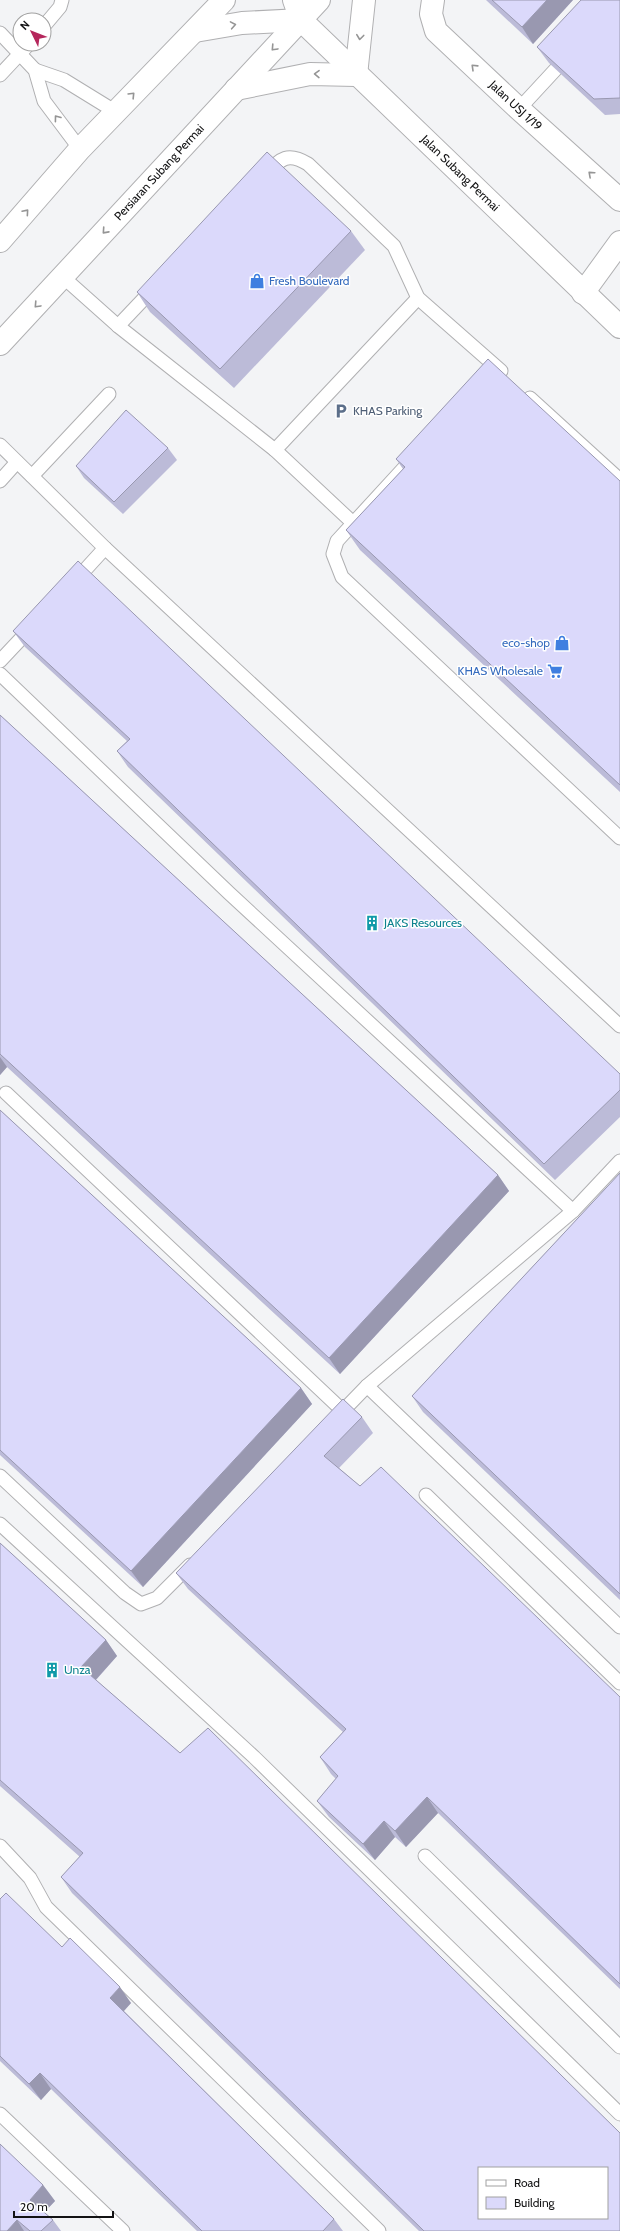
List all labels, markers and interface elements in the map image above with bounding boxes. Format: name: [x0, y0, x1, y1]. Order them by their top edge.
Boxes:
north arrow: [12, 12, 52, 52]
text: N: [17, 18, 32, 33]
one-way arrow: [230, 21, 236, 29]
one-way arrow: [356, 34, 365, 40]
one-way arrow: [271, 43, 279, 51]
one-way arrow: [472, 65, 479, 72]
one-way arrow: [314, 70, 320, 78]
street label: Jalan USJ 1/19: [486, 76, 546, 133]
one-way arrow: [128, 92, 135, 100]
one-way arrow: [55, 115, 62, 122]
street label: Persiaran Subang Permai: [111, 121, 207, 223]
street label: Jalan Subang Permai: [417, 131, 503, 214]
one-way arrow: [588, 171, 596, 178]
one-way arrow: [22, 209, 29, 216]
one-way arrow: [103, 226, 110, 234]
shop icon: Fresh Boulevard: [248, 272, 266, 290]
place label: Fresh Boulevard: [269, 273, 350, 288]
one-way arrow: [34, 300, 41, 308]
parking icon: KHAS Parking: [332, 402, 350, 420]
place label: KHAS Parking: [353, 403, 423, 418]
shop icon: eco-shop: [553, 634, 571, 652]
place label: eco-shop: [502, 635, 550, 650]
supermarket icon: KHAS Wholesale: [546, 662, 564, 680]
place label: KHAS Wholesale: [458, 663, 543, 678]
building icon: JAKS Resources: [363, 914, 381, 932]
place label: JAKS Resources: [383, 915, 462, 930]
building icon: Unza: [43, 1661, 61, 1679]
place label: Unza: [64, 1662, 91, 1677]
legend: [478, 2167, 608, 2219]
text: Road: [514, 2175, 540, 2190]
scale bar: [14, 2193, 113, 2219]
text: Building: [514, 2195, 556, 2210]
text: 20 m: [20, 2199, 48, 2214]

